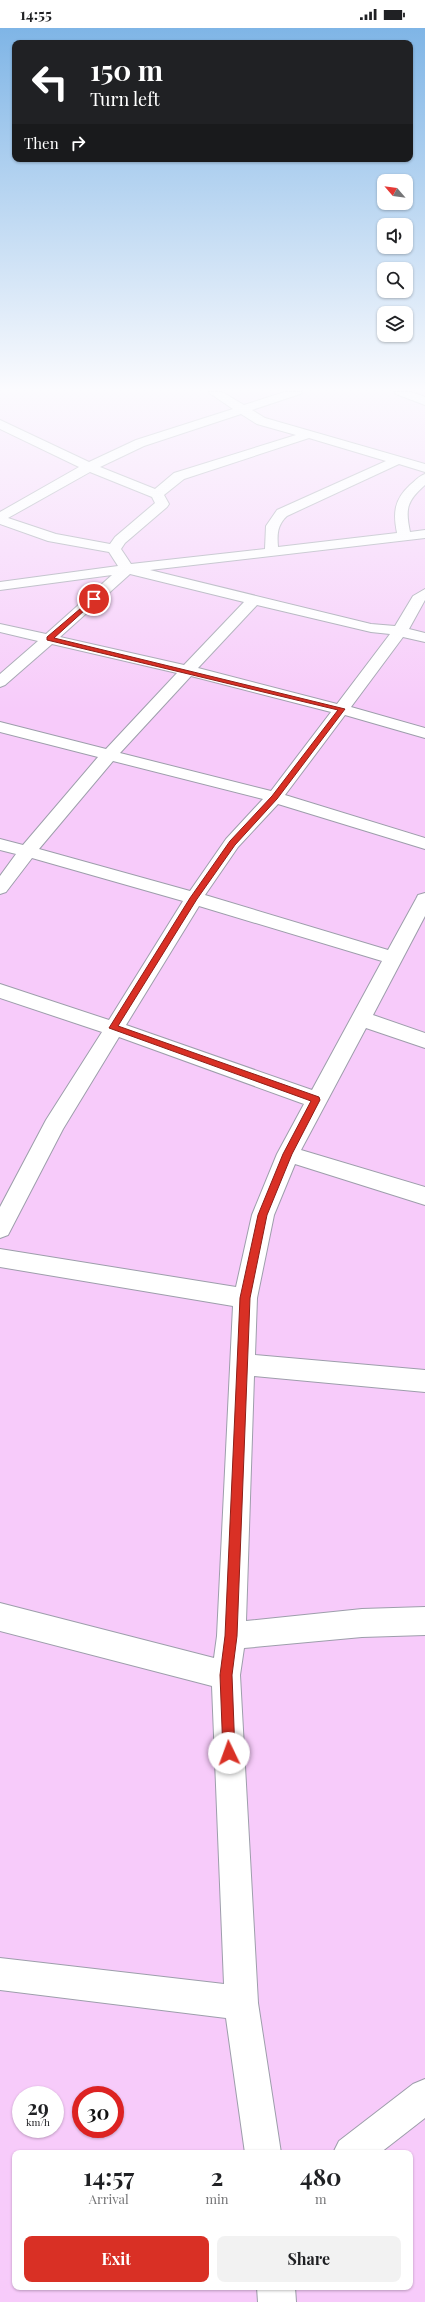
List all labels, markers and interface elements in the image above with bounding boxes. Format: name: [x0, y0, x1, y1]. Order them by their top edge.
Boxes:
text: 14:55: [20, 4, 52, 24]
text: 150 m: [90, 51, 163, 88]
icon: left: [24, 56, 76, 108]
text: Turn left: [90, 87, 160, 111]
icon: right: [67, 132, 89, 154]
text: Then: [24, 133, 59, 153]
north arrow: [377, 174, 413, 210]
map controls: [377, 174, 413, 342]
button: sound: [377, 218, 413, 254]
button: search: [377, 262, 413, 298]
button: layers: [377, 306, 413, 342]
pin: [77, 582, 111, 616]
icon: arrive: [83, 588, 105, 610]
position arrow: [208, 1732, 250, 1774]
speed limit sign: 30: [72, 2086, 124, 2138]
text: 29: [27, 2093, 49, 2120]
text: km/h: [26, 2115, 50, 2129]
text: 14:57: [83, 2160, 134, 2192]
text: 2: [211, 2160, 223, 2192]
text: 480: [300, 2160, 342, 2192]
text: Arrival: [89, 2190, 129, 2207]
text: min: [205, 2190, 229, 2207]
text: m: [315, 2190, 327, 2207]
button: Exit: [24, 2236, 209, 2282]
button: Share: [217, 2236, 401, 2282]

